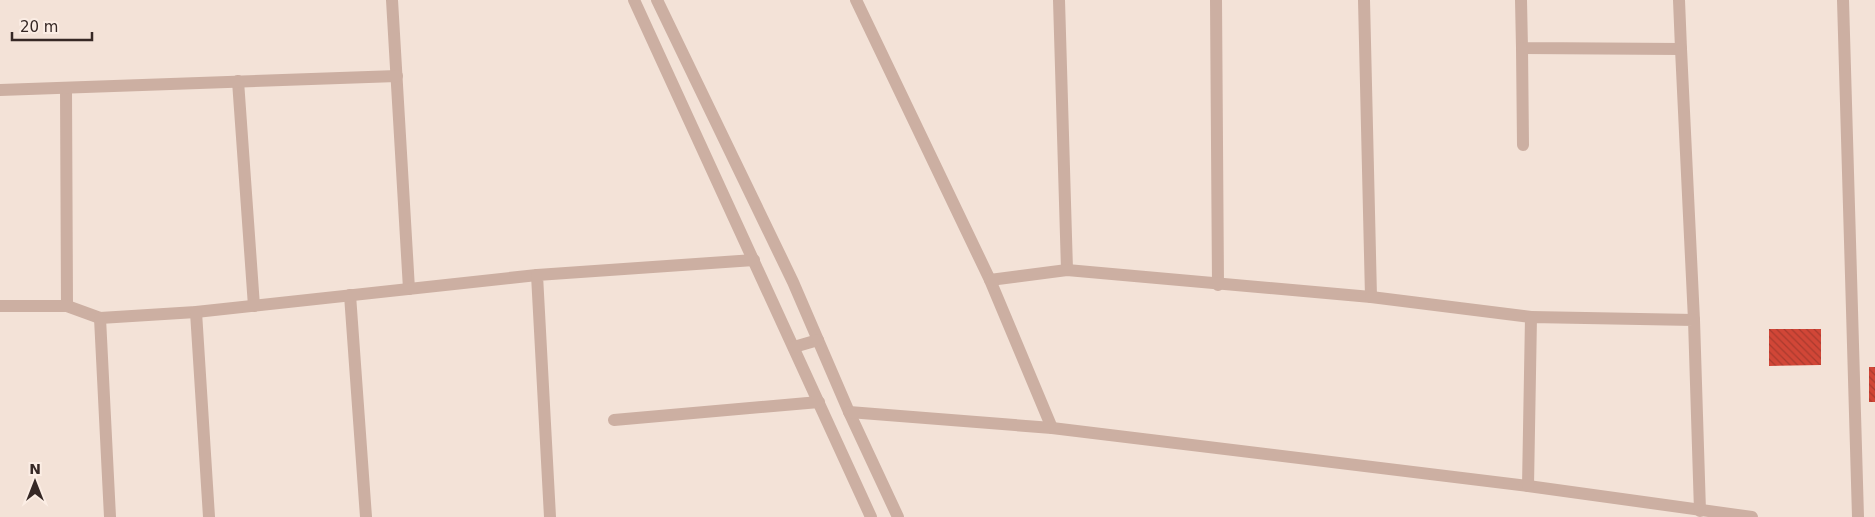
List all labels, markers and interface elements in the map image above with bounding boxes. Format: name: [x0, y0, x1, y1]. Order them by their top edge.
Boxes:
scale bar: [12, 10, 92, 42]
text: 20 m: [20, 18, 58, 36]
north arrow: [10, 457, 60, 507]
text: N: [29, 461, 41, 477]

